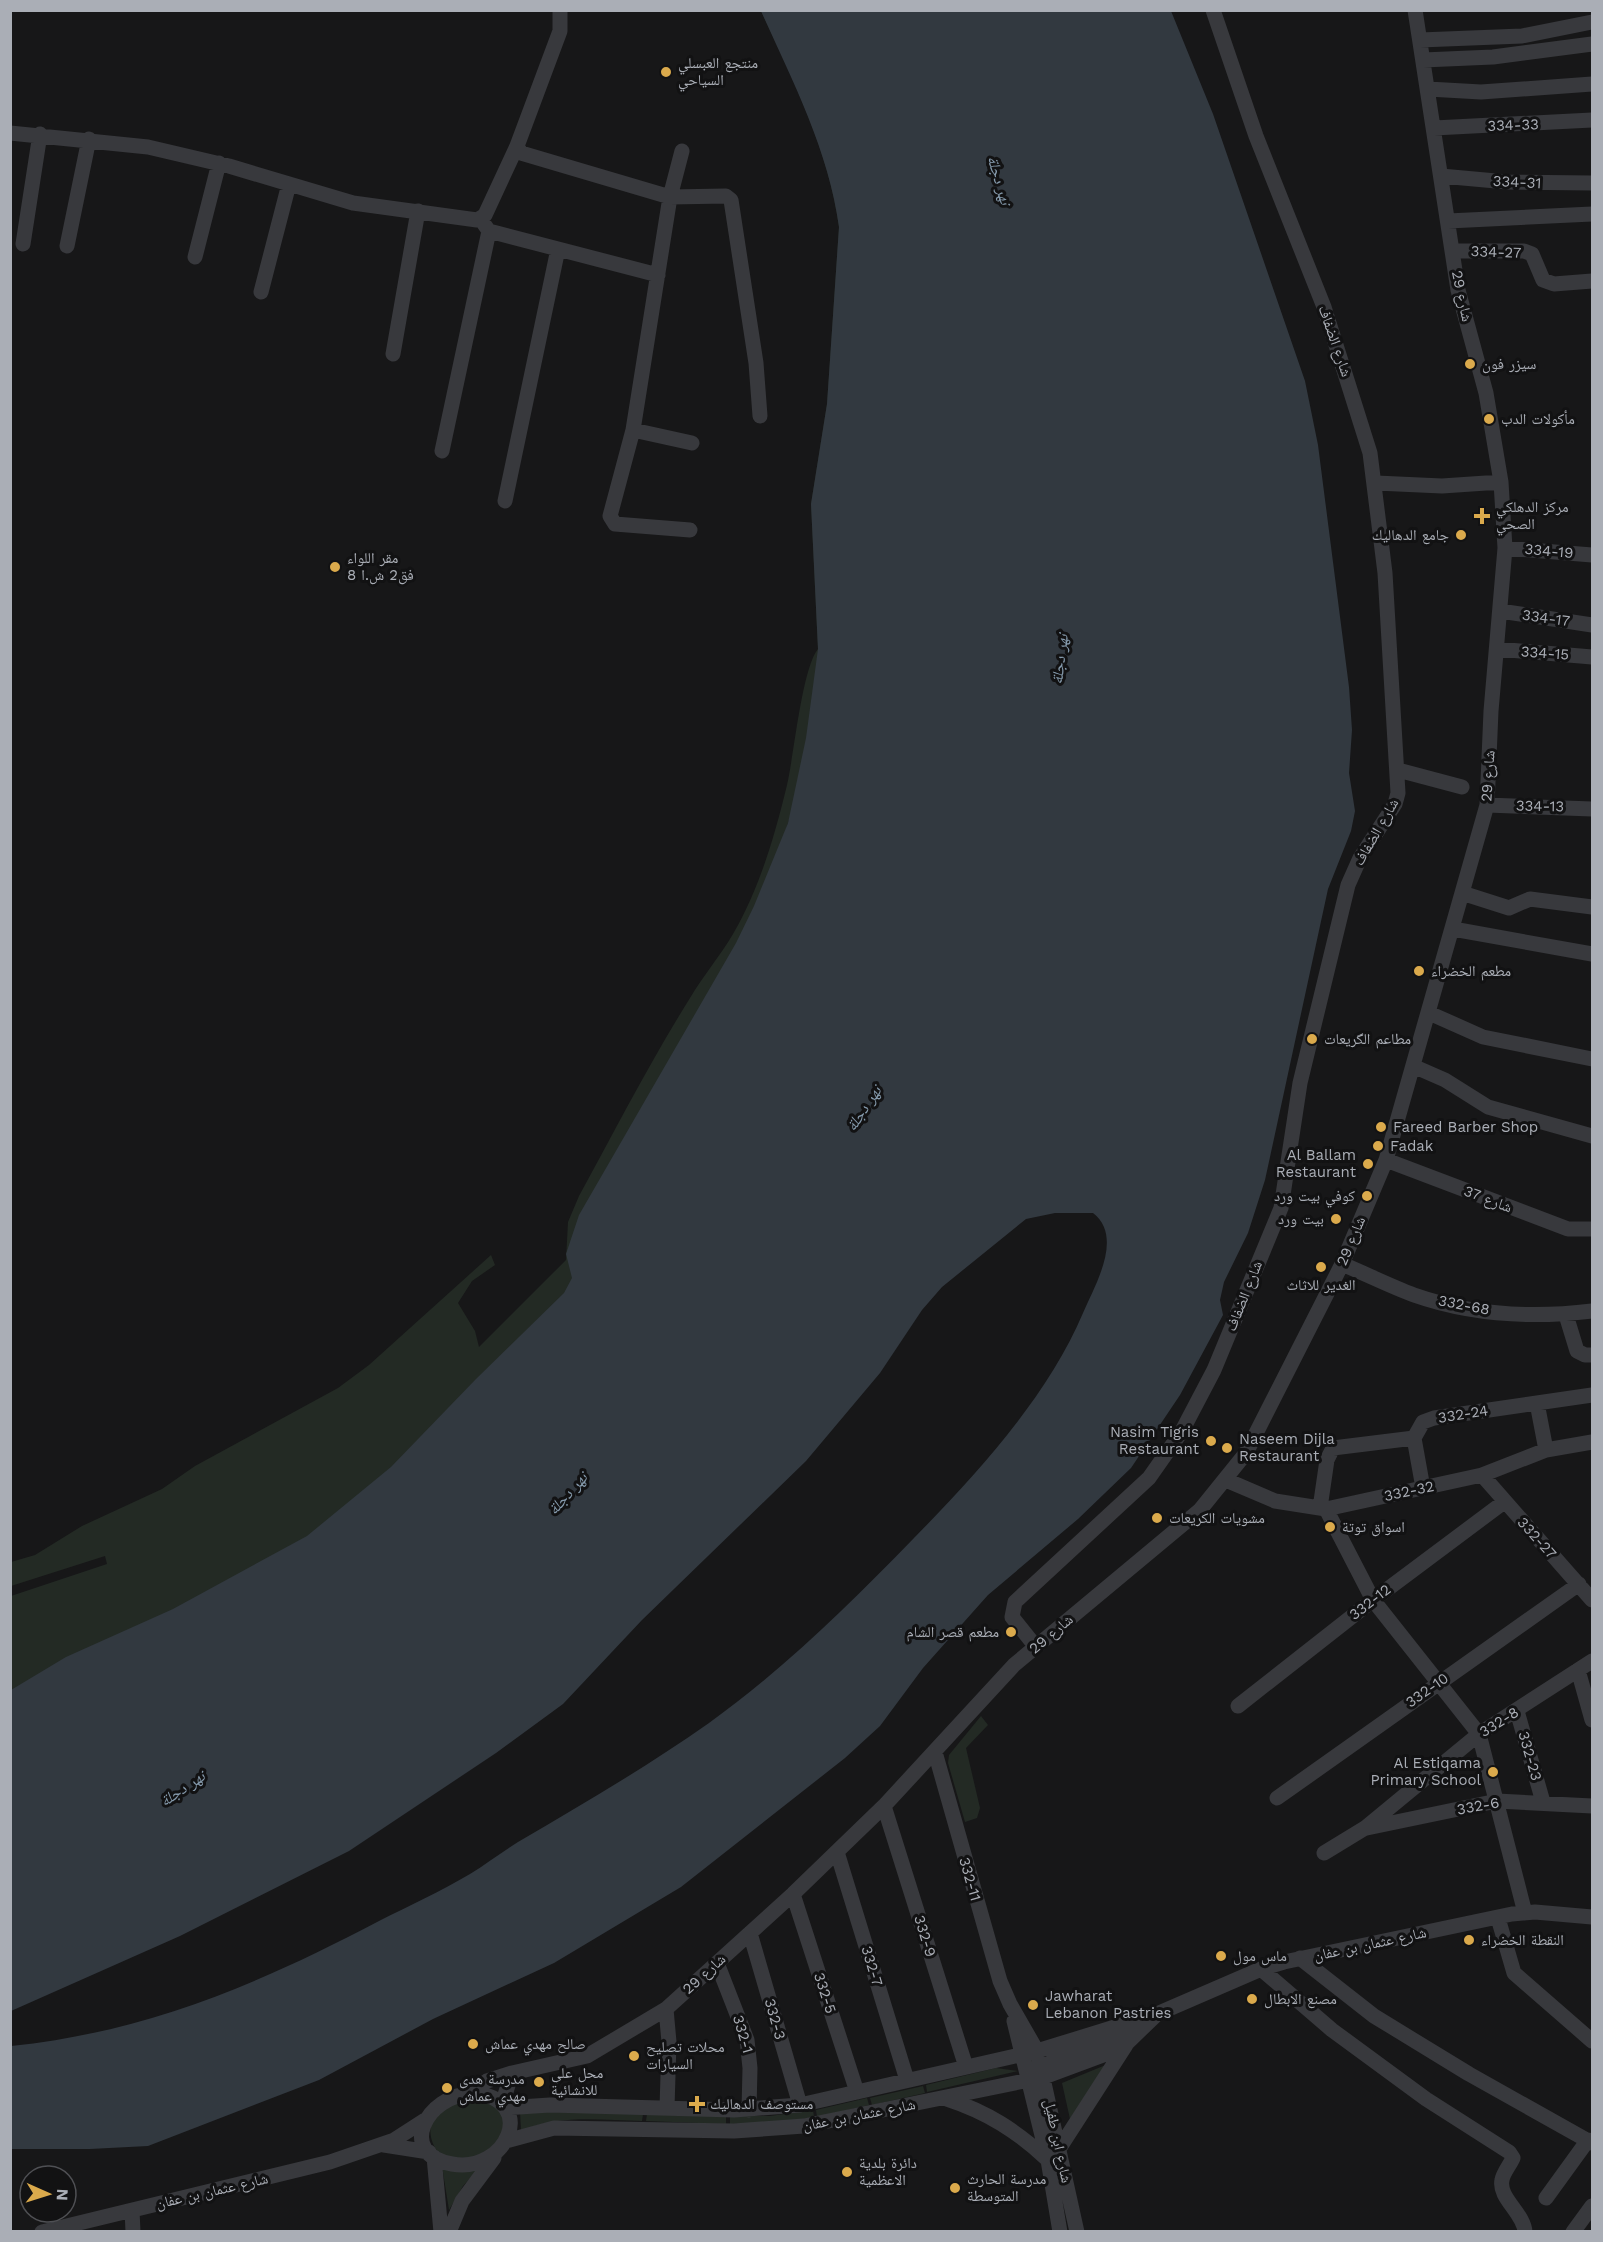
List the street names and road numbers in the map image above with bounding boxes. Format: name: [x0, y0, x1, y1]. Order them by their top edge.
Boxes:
street label: 334-33: [1487, 115, 1539, 135]
street label: 334-31: [1492, 172, 1542, 192]
street label: 334-27: [1470, 242, 1522, 262]
street label: شارع 29: [1447, 269, 1476, 323]
street label: شارع الضفاف: [1313, 303, 1356, 380]
street label: 334-19: [1524, 540, 1574, 562]
street label: 334-17: [1521, 606, 1571, 630]
street label: 334-15: [1520, 642, 1570, 664]
street label: شارع 29: [1477, 749, 1500, 802]
street label: شارع الضفاف: [1350, 795, 1403, 869]
street label: 334-13: [1516, 797, 1564, 815]
street label: شارع 37: [1461, 1182, 1515, 1217]
street label: شارع 29: [1333, 1214, 1370, 1269]
street label: شارع الضفاف: [1222, 1258, 1267, 1334]
street label: 332-68: [1437, 1291, 1491, 1319]
street label: 332-24: [1437, 1401, 1489, 1427]
street label: 332-32: [1382, 1477, 1436, 1505]
street label: 332-27: [1514, 1513, 1560, 1563]
street label: 332-12: [1346, 1580, 1394, 1624]
street label: شارع 29: [1025, 1610, 1077, 1658]
street label: 332-10: [1402, 1669, 1452, 1711]
street label: 332-8: [1476, 1703, 1522, 1741]
street label: 332-23: [1514, 1729, 1546, 1783]
street label: 332-6: [1455, 1793, 1501, 1819]
street label: 332-11: [955, 1855, 985, 1903]
street label: 332-9: [910, 1913, 940, 1959]
street label: شارع عثمان بن عفان: [1312, 1923, 1428, 1966]
street label: 332-7: [857, 1944, 887, 1988]
street label: شارع 29: [679, 1950, 730, 1999]
street label: 332-5: [810, 1970, 840, 2016]
street label: 332-3: [761, 1996, 789, 2042]
street label: 332-1: [729, 2013, 757, 2055]
street label: شارع عثمان بن عفان: [801, 2095, 917, 2136]
street label: شارع ابن طفيل: [1039, 2097, 1076, 2185]
street label: شارع عثمان بن عفان: [154, 2169, 270, 2214]

